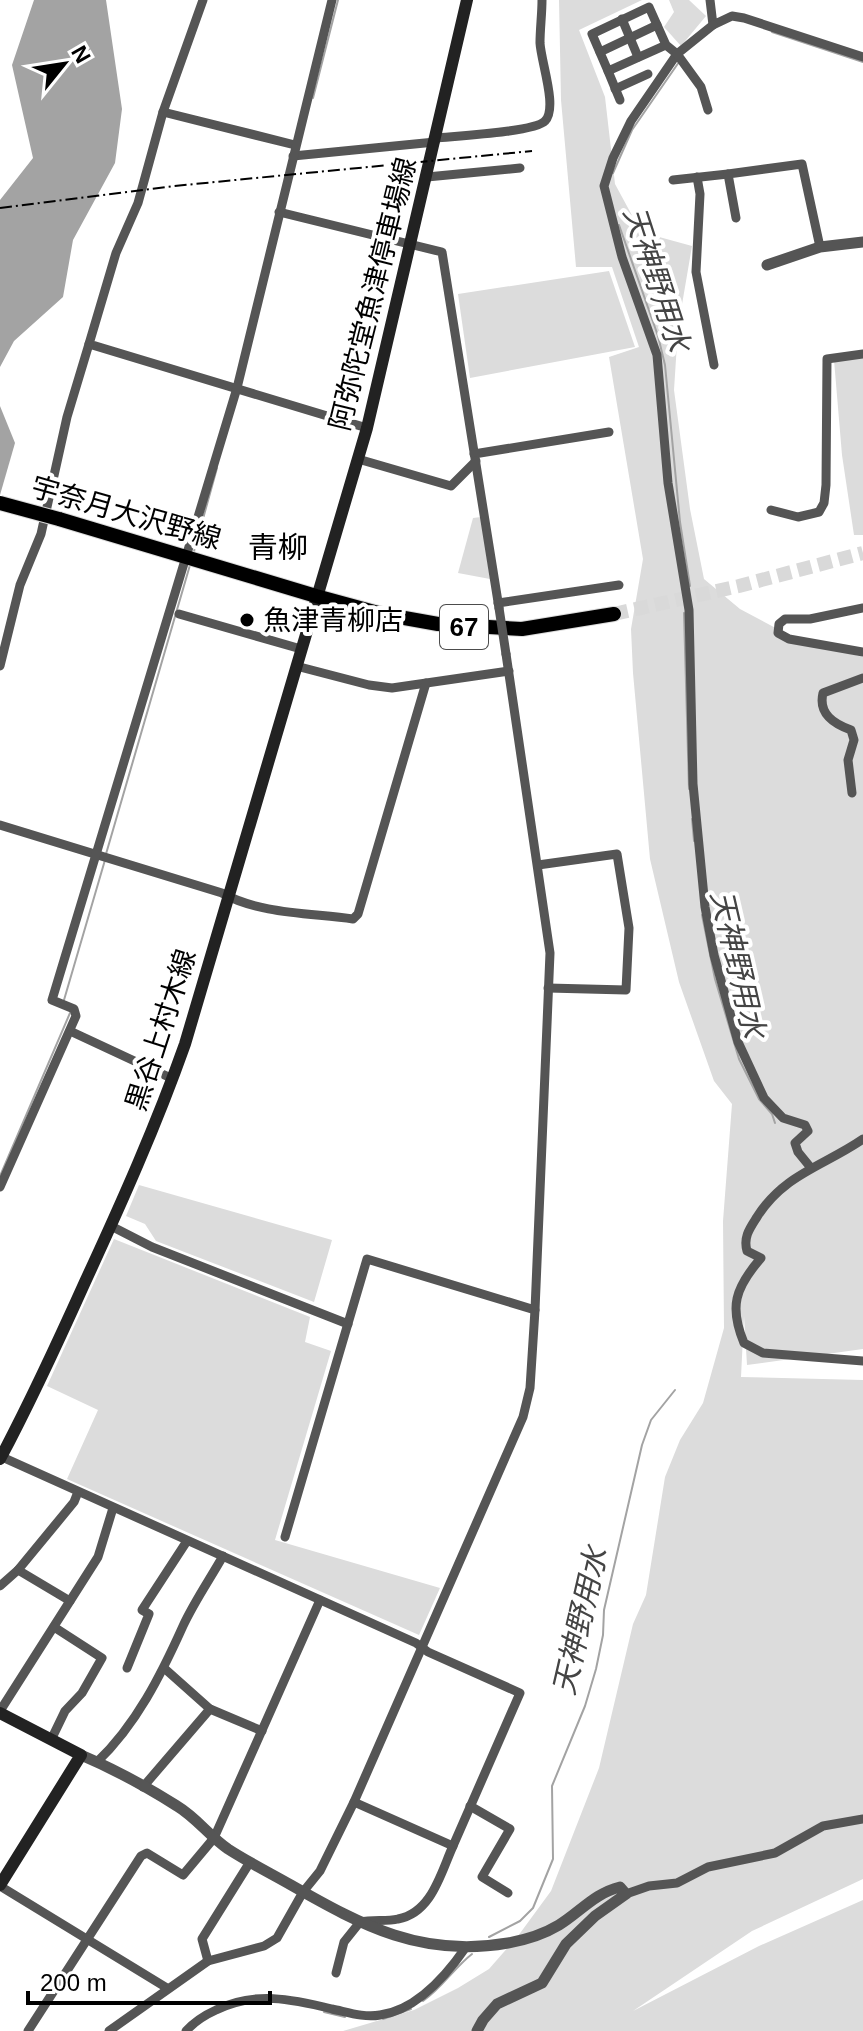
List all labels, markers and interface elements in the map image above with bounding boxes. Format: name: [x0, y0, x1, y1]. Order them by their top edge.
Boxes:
north arrow: [24, 24, 104, 104]
text: N: [66, 41, 96, 67]
street label: 阿弥陀堂魚津停車場線: [324, 154, 422, 434]
water label: 天神野用水: [618, 203, 697, 358]
street label: 宇奈月大沢野線: [28, 471, 224, 555]
district label: 青柳: [248, 531, 308, 564]
place label: 魚津青柳店: [263, 605, 403, 636]
road number: 67: [440, 605, 488, 649]
marker: 魚津青柳店: [238, 611, 256, 629]
water label: 天神野用水: [705, 887, 772, 1044]
street label: 黒谷上村木線: [120, 945, 202, 1115]
water label: 天神野用水: [547, 1541, 614, 1698]
scale bar: [28, 1955, 270, 2005]
text: 200 m: [40, 1969, 107, 1996]

